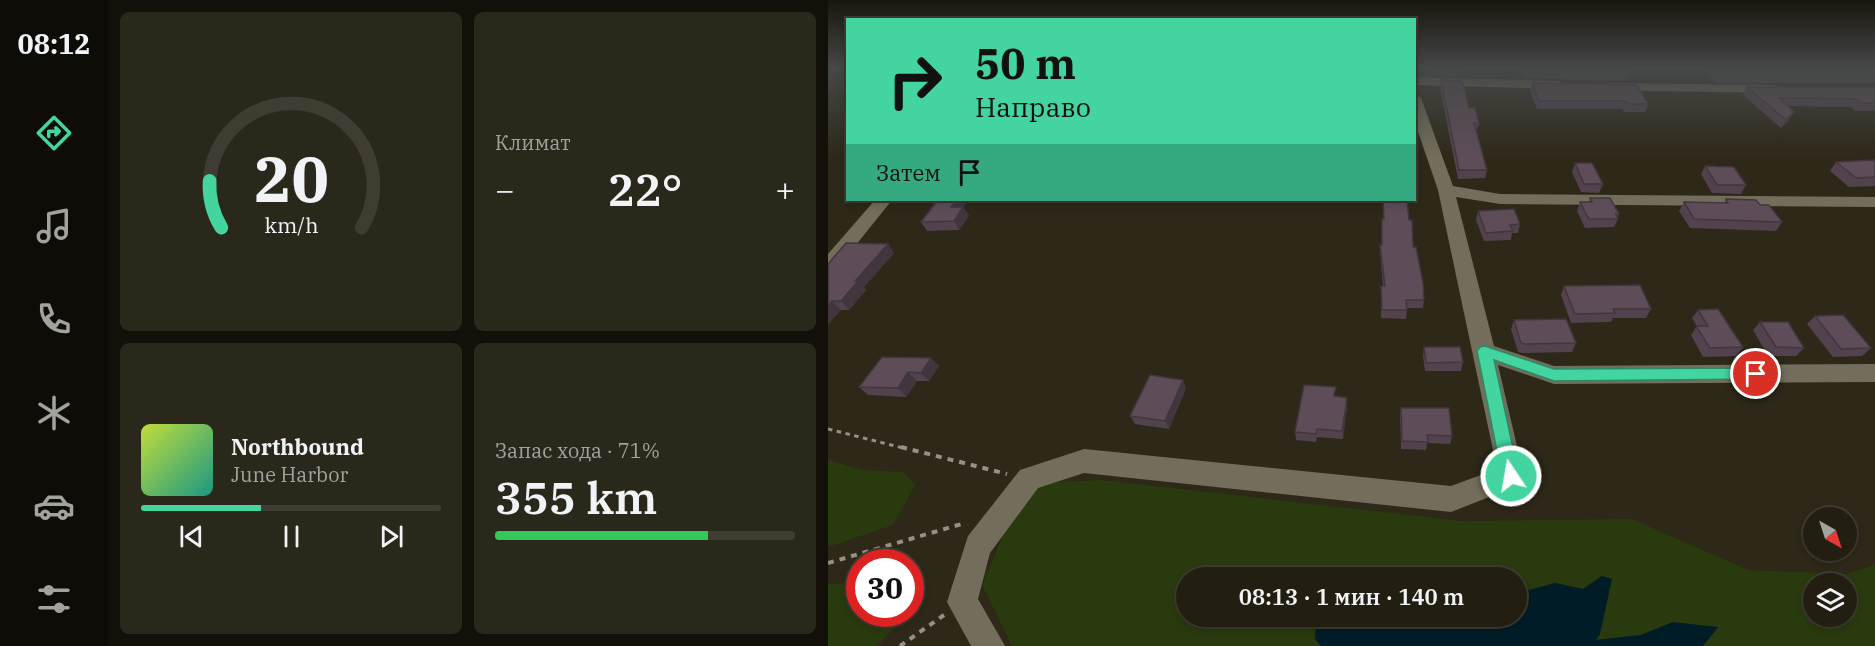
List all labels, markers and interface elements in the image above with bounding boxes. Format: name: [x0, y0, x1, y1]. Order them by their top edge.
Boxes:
text: 08:12: [18, 26, 90, 61]
text: 50 m: [975, 36, 1076, 91]
icon: right: [876, 42, 954, 120]
text: Направо: [975, 89, 1091, 124]
icon: directions: [33, 112, 75, 154]
text: Климат: [495, 129, 571, 156]
text: 20: [254, 138, 328, 219]
icon: arrive: [953, 156, 986, 189]
text: Затем: [876, 158, 941, 187]
text: 22°: [607, 160, 683, 218]
text: −: [495, 168, 515, 211]
text: +: [775, 168, 795, 211]
icon: music: [33, 205, 75, 247]
text: km/h: [264, 212, 318, 240]
icon: phone: [33, 298, 75, 340]
pin: [1730, 348, 1781, 399]
icon: arrive: [1739, 357, 1772, 390]
icon: climate: [33, 392, 75, 434]
text: Northbound: [231, 432, 364, 461]
text: Запас хода · 71%: [495, 437, 660, 464]
position arrow: [1479, 444, 1543, 508]
text: June Harbor: [231, 461, 348, 488]
text: 355 km: [495, 468, 657, 526]
icon: car: [33, 485, 75, 527]
north arrow: [1803, 507, 1857, 561]
map controls: [1803, 507, 1857, 627]
icon: previous: [175, 520, 208, 553]
icon: pause: [275, 520, 308, 553]
icon: next: [375, 520, 408, 553]
speed limit sign: 30: [846, 549, 924, 627]
button: layers: [1803, 573, 1857, 627]
icon: filters: [33, 578, 75, 620]
text: 08:13 · 1 мин · 140 m: [1239, 582, 1464, 611]

